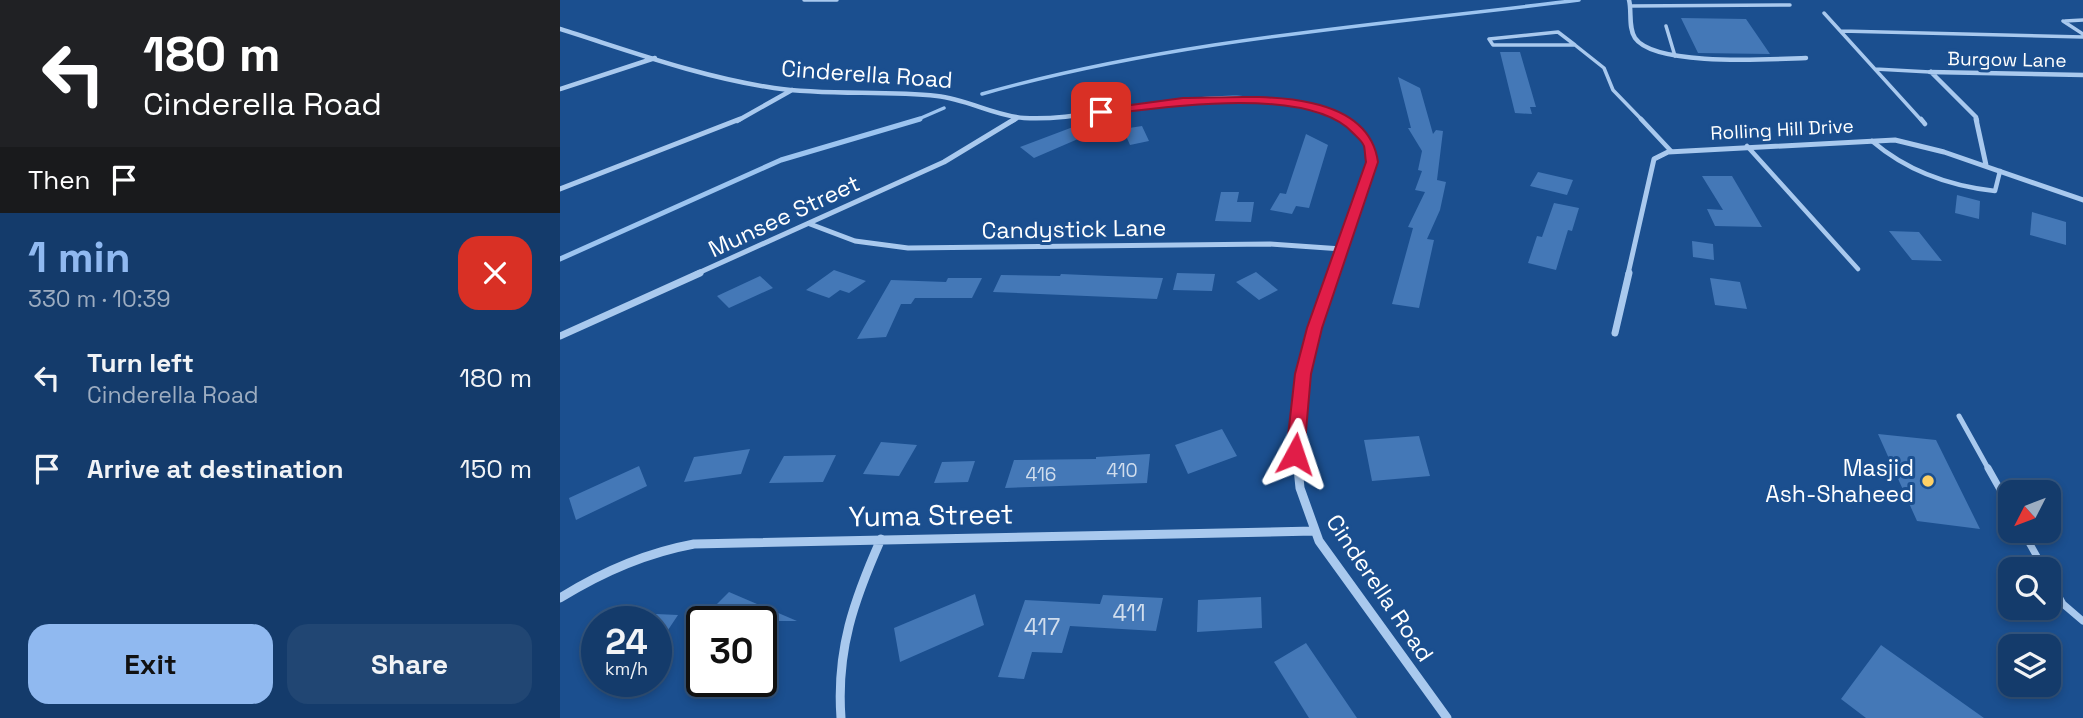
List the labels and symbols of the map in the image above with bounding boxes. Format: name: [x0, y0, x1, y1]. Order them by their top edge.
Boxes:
street label: Burgow Lane: [1947, 46, 2067, 73]
street label: Cinderella Road: [780, 53, 954, 95]
pin: [1071, 82, 1131, 142]
street label: Rolling Hill Drive: [1710, 113, 1854, 146]
street label: Munsee Street: [704, 168, 864, 264]
street label: Candystick Lane: [981, 212, 1167, 246]
position arrow: [1258, 417, 1332, 491]
place label: Masjid Ash-Shaheed: [1765, 453, 1914, 509]
house number: 410: [1106, 458, 1138, 483]
house number: 416: [1026, 462, 1056, 487]
marker: Masjid Ash-Shaheed: [1920, 473, 1936, 489]
north arrow: [1998, 480, 2062, 542]
street label: Yuma Street: [848, 496, 1014, 534]
street label: Cinderella Road: [1320, 508, 1440, 668]
house number: 411: [1112, 598, 1146, 628]
speed limit sign: 30: [686, 606, 777, 697]
house number: 417: [1024, 612, 1060, 642]

